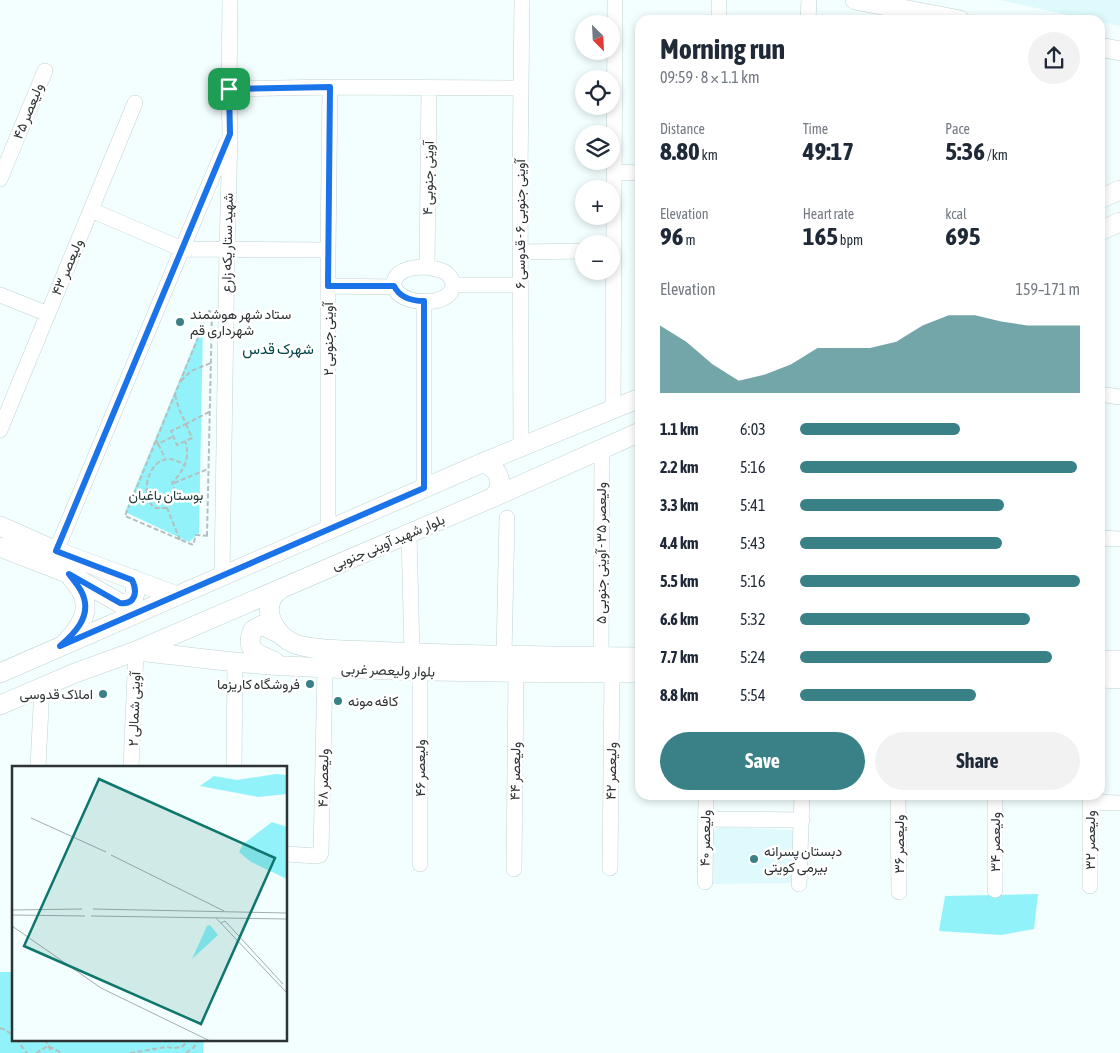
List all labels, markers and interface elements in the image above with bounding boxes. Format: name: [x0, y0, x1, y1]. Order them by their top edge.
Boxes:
north arrow: [575, 15, 620, 60]
map controls: [575, 15, 620, 280]
button: share: [1028, 32, 1080, 84]
text: Morning run: [660, 33, 785, 65]
pin: [208, 68, 250, 110]
text: 09:59 · 8 × 1.1 km: [660, 68, 760, 86]
button: locate: [575, 70, 620, 115]
icon: arrive: [215, 75, 243, 103]
street label: ولیعصر ۴۵: [10, 81, 47, 142]
text: Distance: [660, 121, 705, 137]
text: Time: [803, 121, 828, 137]
text: Pace: [945, 121, 970, 137]
button: layers: [575, 125, 620, 170]
text: 8.80: [660, 137, 700, 165]
text: 49:17: [803, 137, 854, 165]
text: 5:36: [945, 137, 985, 165]
street label: آوینی جنوبی ۴: [419, 139, 438, 215]
text: km: [700, 147, 718, 163]
text: /km: [985, 147, 1008, 163]
street label: آوینی جنوبی ۶ - قدوسی ۶: [512, 158, 529, 289]
button: +: [575, 180, 620, 225]
street label: شهید ستار یکه زارع: [218, 193, 239, 293]
text: Elevation: [660, 206, 709, 222]
text: Heart rate: [803, 206, 854, 222]
text: kcal: [945, 206, 967, 222]
text: 96: [660, 222, 684, 250]
text: 165: [803, 222, 838, 250]
text: 695: [945, 222, 981, 250]
text: m: [684, 232, 696, 248]
text: bpm: [838, 232, 863, 248]
button: −: [575, 235, 620, 280]
street label: ولیعصر ۴۳: [48, 236, 87, 298]
text: Elevation: [660, 280, 715, 298]
text: 159–171 m: [1016, 280, 1080, 298]
street label: آوینی جنوبی ۲: [320, 300, 337, 376]
place label: ستاد شهر هوشمند شهرداری قم: [190, 306, 291, 339]
marker: ستاد شهر هوشمند شهرداری قم: [174, 316, 186, 328]
district label: شهرک قدس: [242, 340, 314, 359]
text: 1.1 km: [660, 420, 699, 438]
text: 6:03: [740, 420, 766, 438]
text: 2.2 km: [660, 458, 699, 476]
text: 5:16: [740, 458, 765, 476]
street label: ولیعصر ۳۵ - آوینی جنوبی ۵: [593, 482, 610, 624]
park label: بوستان باغبان: [129, 487, 203, 504]
text: 3.3 km: [660, 496, 699, 514]
text: 5:41: [740, 496, 765, 514]
street label: بلوار شهید آوینی جنوبی: [329, 511, 447, 574]
text: 4.4 km: [660, 534, 699, 552]
text: 5:43: [740, 534, 765, 552]
text: 5.5 km: [660, 572, 699, 590]
text: 5:16: [740, 572, 765, 590]
text: 6.6 km: [660, 610, 699, 628]
text: 5:32: [740, 610, 765, 628]
text: 7.7 km: [660, 648, 699, 666]
text: 5:24: [740, 648, 765, 666]
street label: بلوار ولیعصر غربی: [341, 660, 435, 681]
street label: آوینی شمالی ۲: [125, 670, 144, 747]
place label: فروشگاه کاریزما: [217, 676, 300, 693]
marker: فروشگاه کاریزما: [304, 678, 316, 690]
place label: املاک قدوسی: [19, 686, 93, 703]
text: 8.8 km: [660, 686, 699, 704]
text: 5:54: [740, 686, 765, 704]
marker: املاک قدوسی: [97, 688, 109, 700]
place label: کافه مونه: [348, 693, 398, 710]
marker: کافه مونه: [332, 695, 344, 707]
button: Save: [660, 732, 865, 790]
button: Share: [875, 732, 1080, 790]
street label: ولیعصر ۴۶: [412, 739, 429, 797]
street label: ولیعصر ۴۴: [506, 742, 525, 801]
street label: ولیعصر ۴۲: [602, 742, 621, 800]
street label: ولیعصر ۴۸: [314, 748, 333, 808]
inset map: [12, 766, 288, 1040]
street label: ولیعصر ۴۰: [697, 810, 714, 866]
street label: ولیعصر ۳۲: [1082, 810, 1099, 870]
street label: ولیعصر ۳۴: [987, 812, 1004, 872]
street label: ولیعصر ۳۶: [891, 815, 908, 873]
place label: دبستان پسرانه بیرمی کویتی: [764, 843, 842, 876]
marker: دبستان پسرانه بیرمی کویتی: [748, 853, 760, 865]

